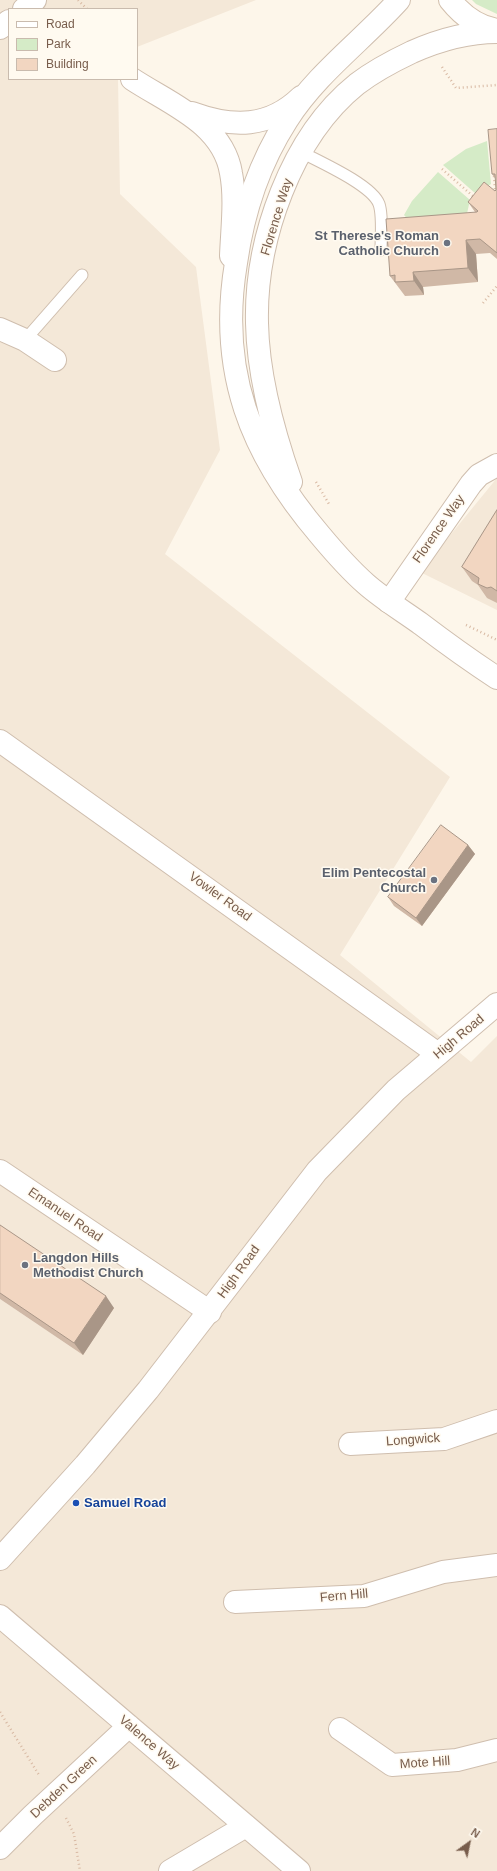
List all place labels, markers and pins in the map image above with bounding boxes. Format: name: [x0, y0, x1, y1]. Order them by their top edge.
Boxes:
place label: St Therese's Roman Catholic Church: [315, 228, 439, 259]
marker: St Therese's Roman Catholic Church: [442, 238, 452, 248]
place label: Elim Pentecostal Church: [322, 865, 426, 896]
marker: Elim Pentecostal Church: [429, 875, 439, 885]
place label: Langdon Hills Methodist Church: [33, 1250, 143, 1281]
marker: Langdon Hills Methodist Church: [20, 1260, 30, 1270]
place label: Samuel Road: [84, 1495, 166, 1511]
marker: Samuel Road: [71, 1498, 81, 1508]

